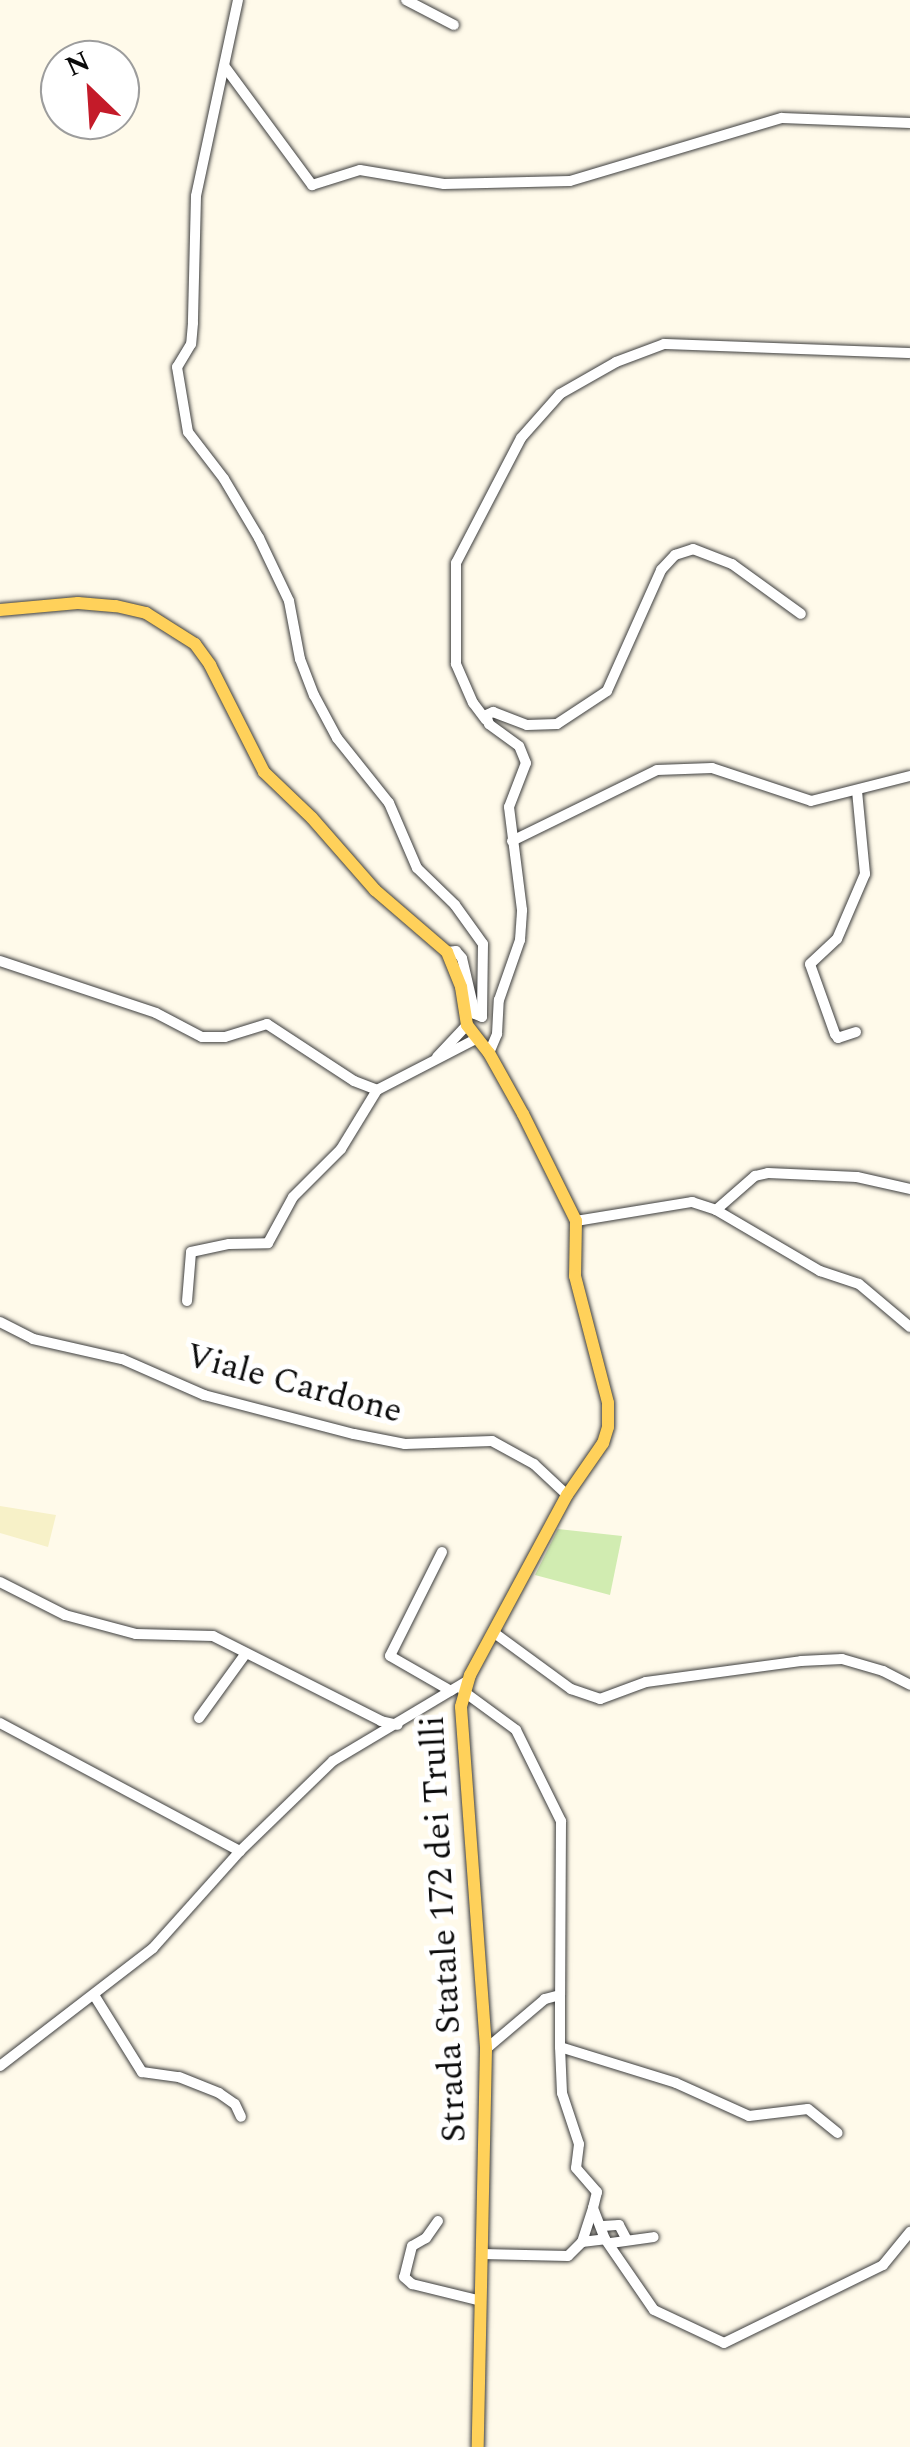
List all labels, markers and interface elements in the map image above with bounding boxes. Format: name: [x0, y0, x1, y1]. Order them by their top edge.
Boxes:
north arrow: [40, 40, 140, 140]
text: N: [59, 40, 97, 88]
street label: Viale Cardone: [181, 1335, 407, 1433]
street label: Strada Statale 172 dei Trulli: [412, 1715, 476, 2143]

